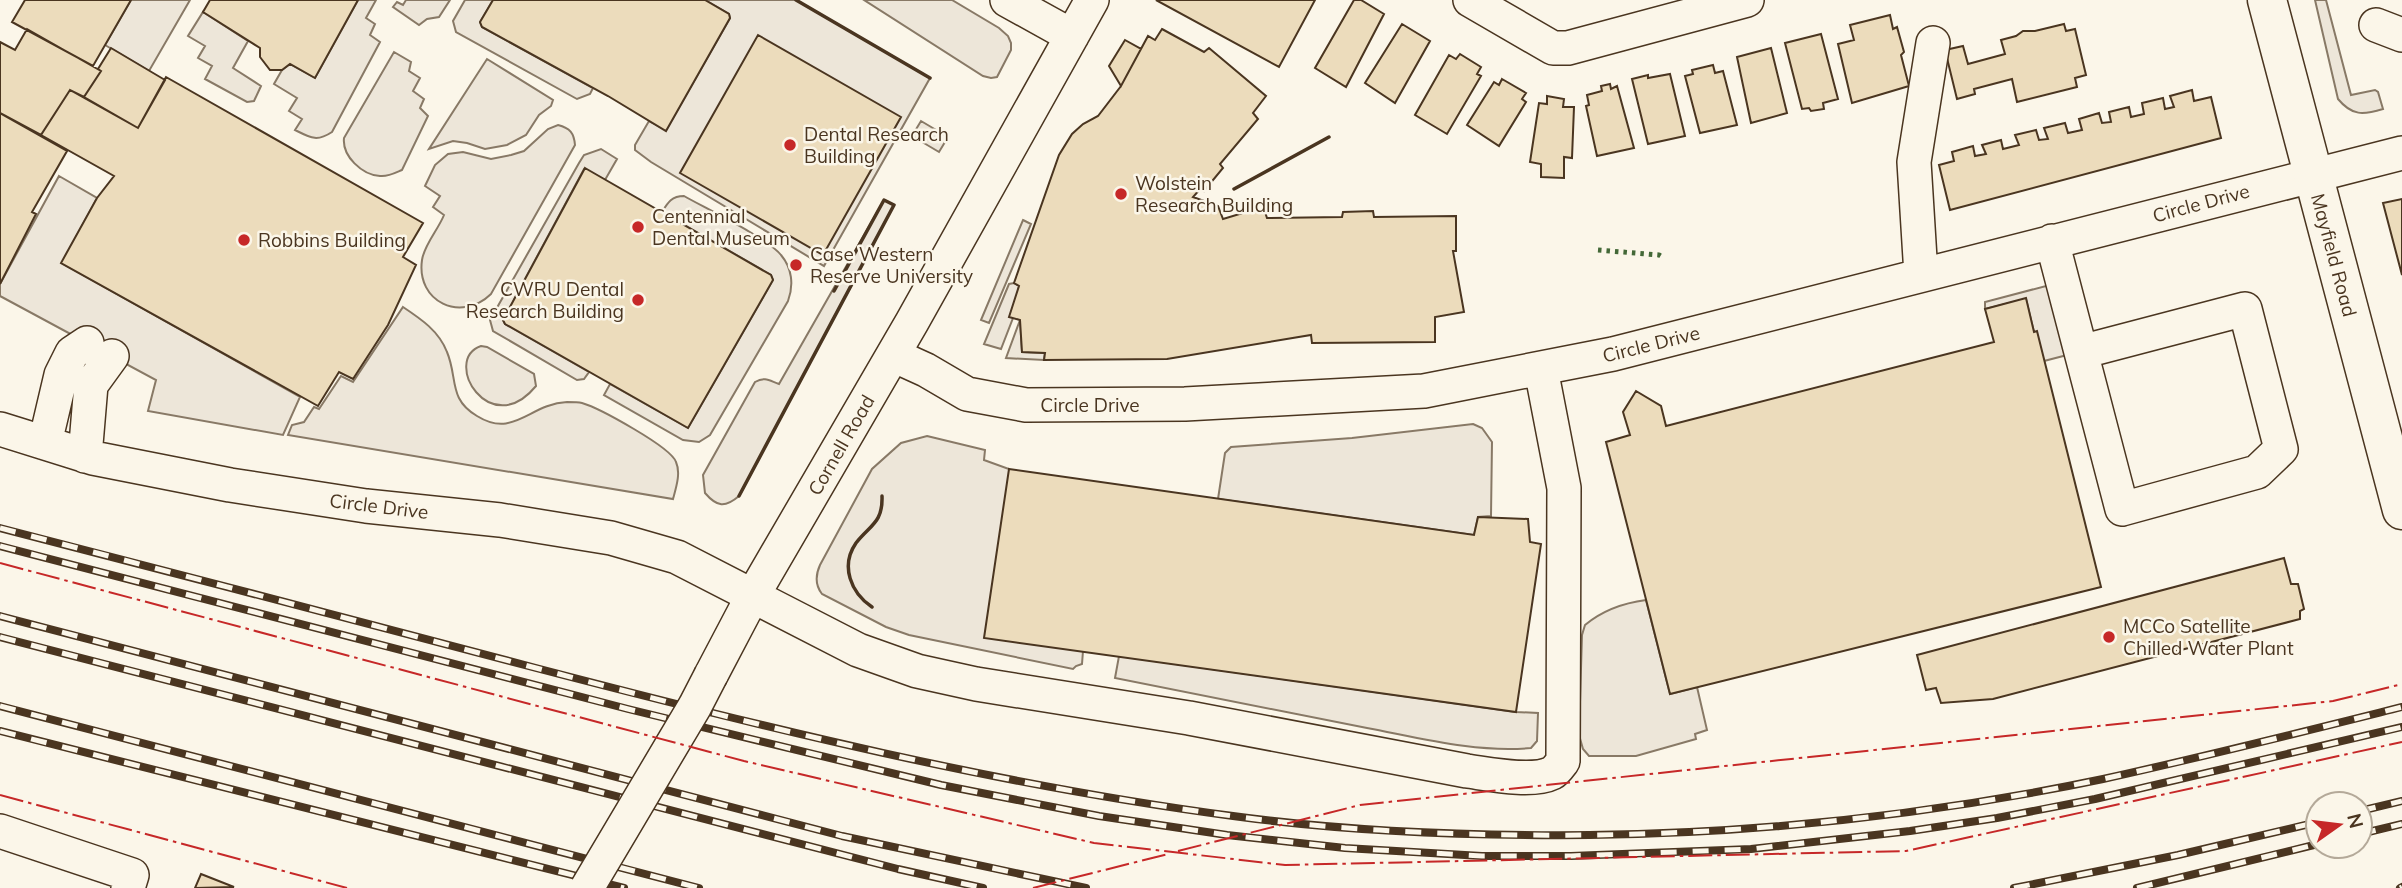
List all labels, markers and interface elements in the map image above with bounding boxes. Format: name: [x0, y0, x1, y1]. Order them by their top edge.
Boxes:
place label: Dental Research Building: [804, 122, 949, 168]
marker: Dental Research Building: [782, 137, 798, 153]
place label: Wolstein Research Building: [1135, 171, 1293, 217]
street label: Circle Drive: [2150, 179, 2252, 227]
marker: Wolstein Research Building: [1113, 186, 1129, 202]
street label: Mayfield Road: [2306, 191, 2362, 319]
place label: Centennial Dental Museum: [652, 204, 790, 250]
marker: Centennial Dental Museum: [630, 219, 646, 235]
place label: Robbins Building: [258, 228, 406, 252]
marker: Robbins Building: [236, 232, 252, 248]
place label: Case Western Reserve University: [810, 242, 973, 288]
marker: Case Western Reserve University: [788, 257, 804, 273]
place label: CWRU Dental Research Building: [466, 277, 624, 323]
marker: CWRU Dental Research Building: [630, 292, 646, 308]
street label: Circle Drive: [1600, 320, 1702, 368]
street label: Cornell Road: [803, 390, 879, 500]
street label: Circle Drive: [1040, 393, 1140, 417]
street label: Circle Drive: [328, 488, 430, 524]
place label: MCCo Satellite Chilled Water Plant: [2123, 614, 2294, 660]
marker: MCCo Satellite Chilled Water Plant: [2101, 629, 2117, 645]
north arrow: [2304, 790, 2374, 860]
text: N: [2342, 811, 2369, 831]

